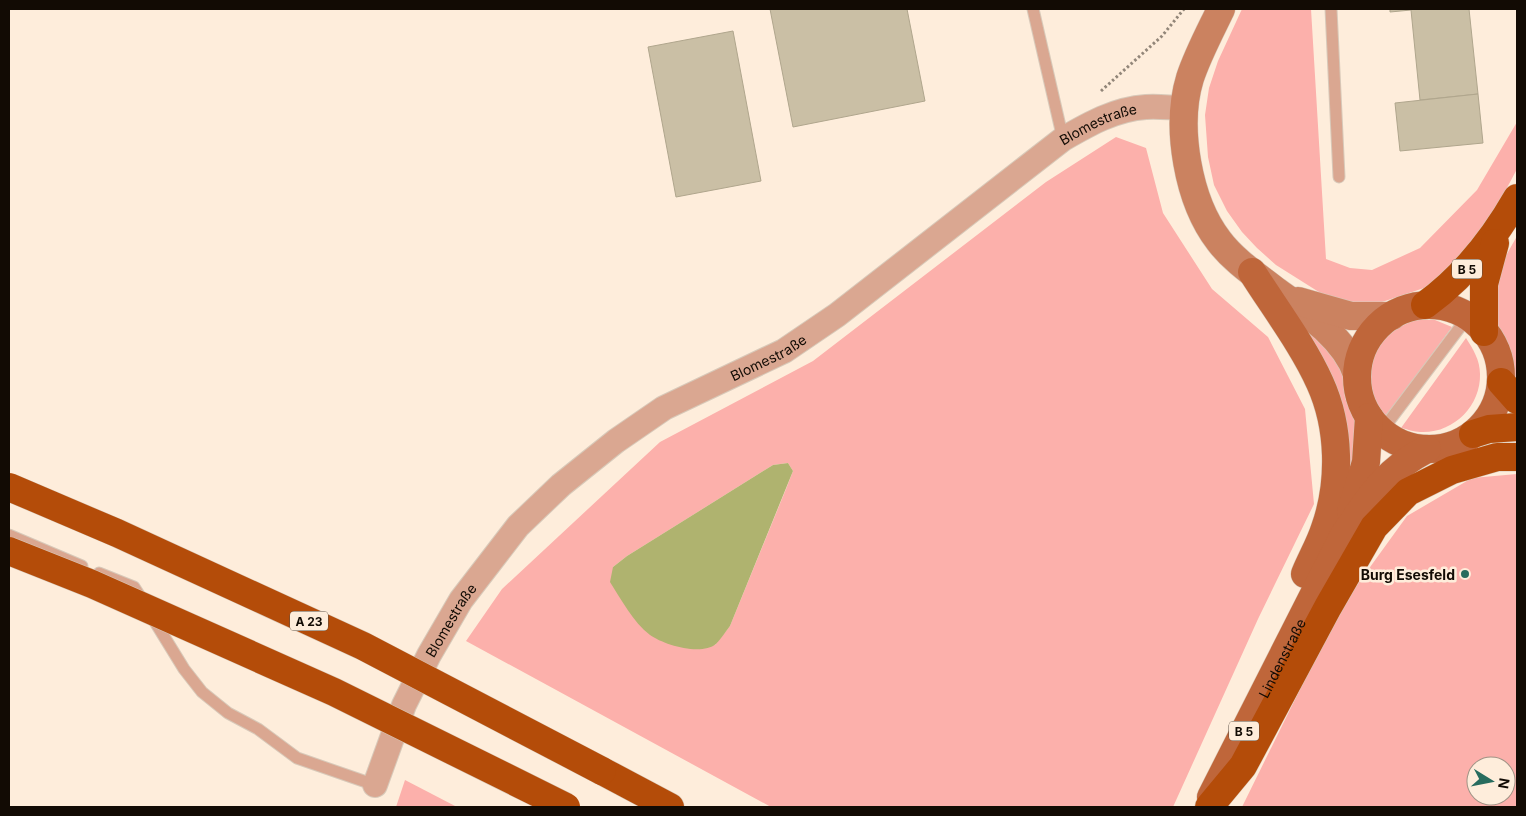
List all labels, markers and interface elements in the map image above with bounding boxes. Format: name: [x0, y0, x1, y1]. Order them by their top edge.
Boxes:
street label: Blomestraße: [1056, 100, 1138, 148]
road number: B 5: [1452, 260, 1482, 278]
street label: Blomestraße: [727, 330, 809, 384]
place label: Burg Esesfeld: [1361, 566, 1455, 583]
marker: Burg Esesfeld: [1459, 568, 1471, 580]
street label: Blomestraße: [421, 580, 479, 660]
road number: A 23: [290, 612, 328, 630]
street label: Lindenstraße: [1254, 615, 1309, 700]
road number: B 5: [1229, 721, 1259, 740]
north arrow: [1466, 756, 1516, 806]
text: N: [1495, 777, 1514, 790]

